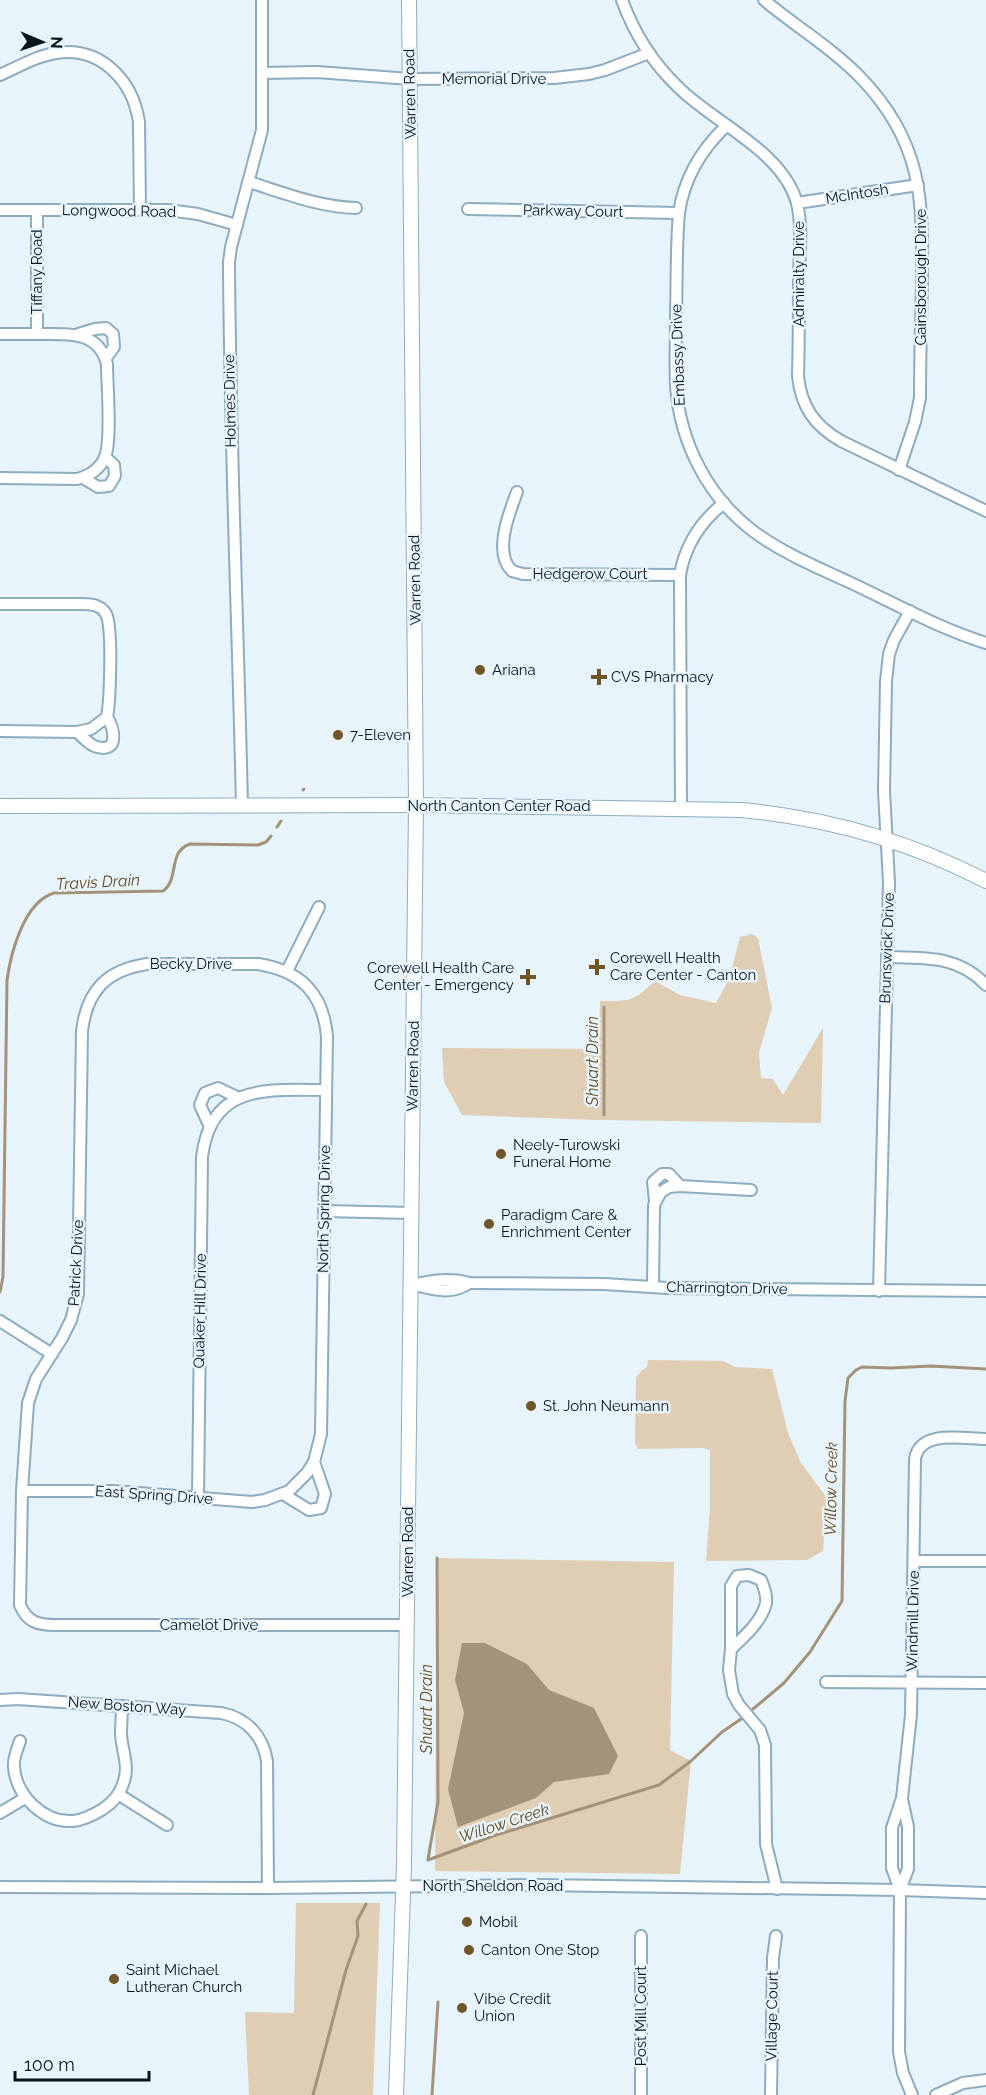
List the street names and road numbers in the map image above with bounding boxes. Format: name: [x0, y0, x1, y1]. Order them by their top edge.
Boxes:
street label: Warren Road: [400, 48, 420, 140]
street label: Memorial Drive: [442, 70, 546, 88]
street label: McIntosh: [824, 180, 890, 208]
street label: Longwood Road: [62, 201, 176, 221]
street label: Parkway Court: [523, 201, 623, 221]
street label: Gainsborough Drive: [912, 208, 930, 345]
street label: Admiralty Drive: [790, 221, 808, 327]
street label: Tiffany Road: [28, 229, 46, 315]
street label: Embassy Drive: [667, 304, 689, 406]
street label: Holmes Drive: [220, 354, 240, 448]
street label: Warren Road: [405, 534, 425, 626]
street label: Hedgerow Court: [533, 565, 647, 583]
street label: North Canton Center Road: [408, 797, 590, 815]
street label: Brunswick Drive: [876, 892, 898, 1004]
street label: Becky Drive: [150, 955, 232, 973]
street label: Warren Road: [403, 1020, 423, 1112]
street label: North Spring Drive: [314, 1145, 334, 1273]
street label: Patrick Drive: [65, 1219, 87, 1307]
street label: Quaker Hill Drive: [190, 1253, 210, 1369]
street label: Charrington Drive: [666, 1278, 788, 1298]
street label: East Spring Drive: [95, 1482, 214, 1508]
street label: Warren Road: [399, 1507, 417, 1597]
street label: Windmill Drive: [903, 1570, 923, 1672]
street label: Camelot Drive: [160, 1616, 258, 1634]
street label: New Boston Way: [67, 1693, 187, 1719]
street label: North Sheldon Road: [423, 1877, 563, 1895]
street label: Post Mill Court: [632, 1966, 650, 2066]
street label: Village Court: [762, 1971, 782, 2061]

